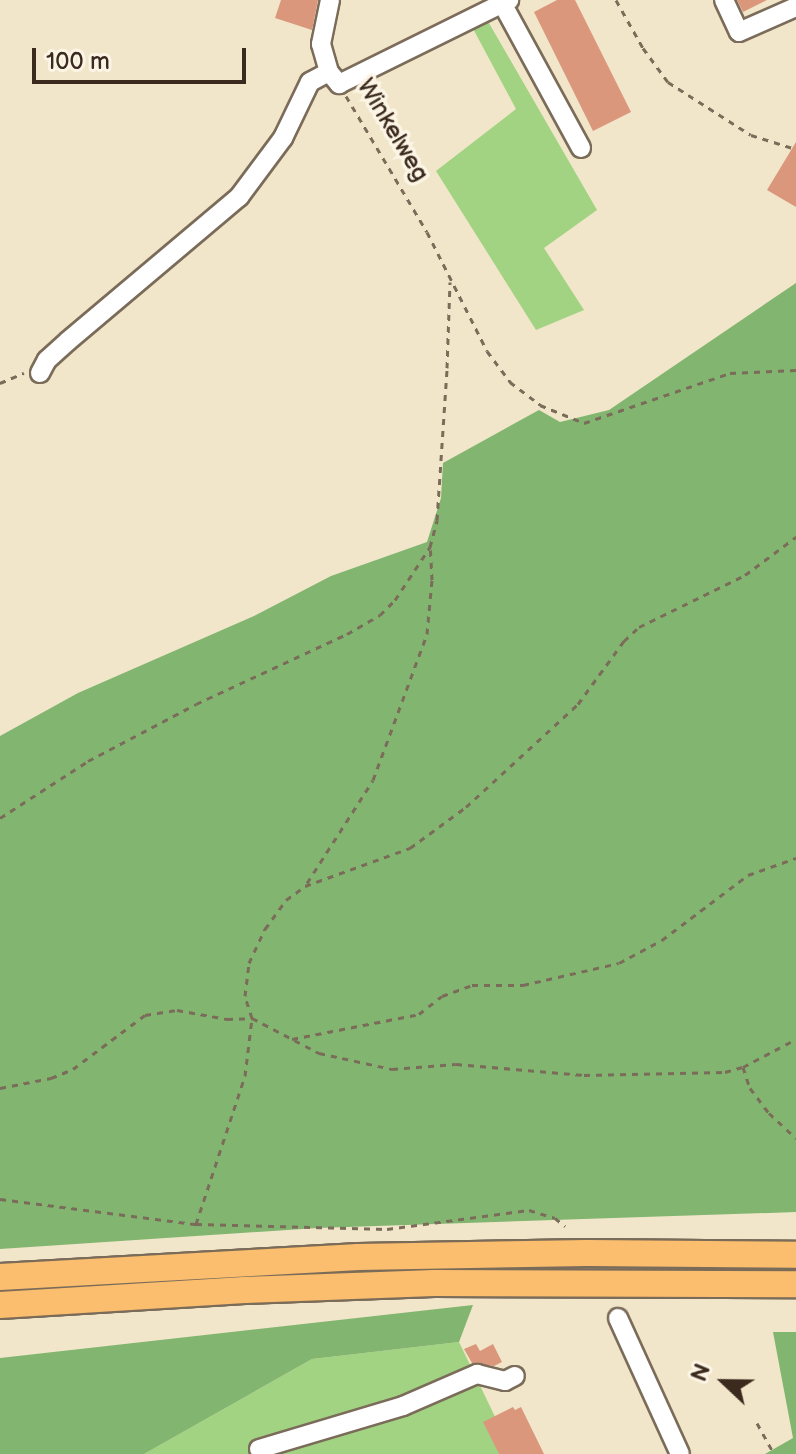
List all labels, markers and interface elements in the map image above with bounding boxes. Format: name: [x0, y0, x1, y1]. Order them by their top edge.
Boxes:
scale bar: [36, 32, 250, 82]
text: 100 m: [46, 47, 110, 76]
street label: Winkelweg: [351, 73, 435, 187]
north arrow: [684, 1342, 764, 1422]
text: N: [686, 1360, 717, 1386]

